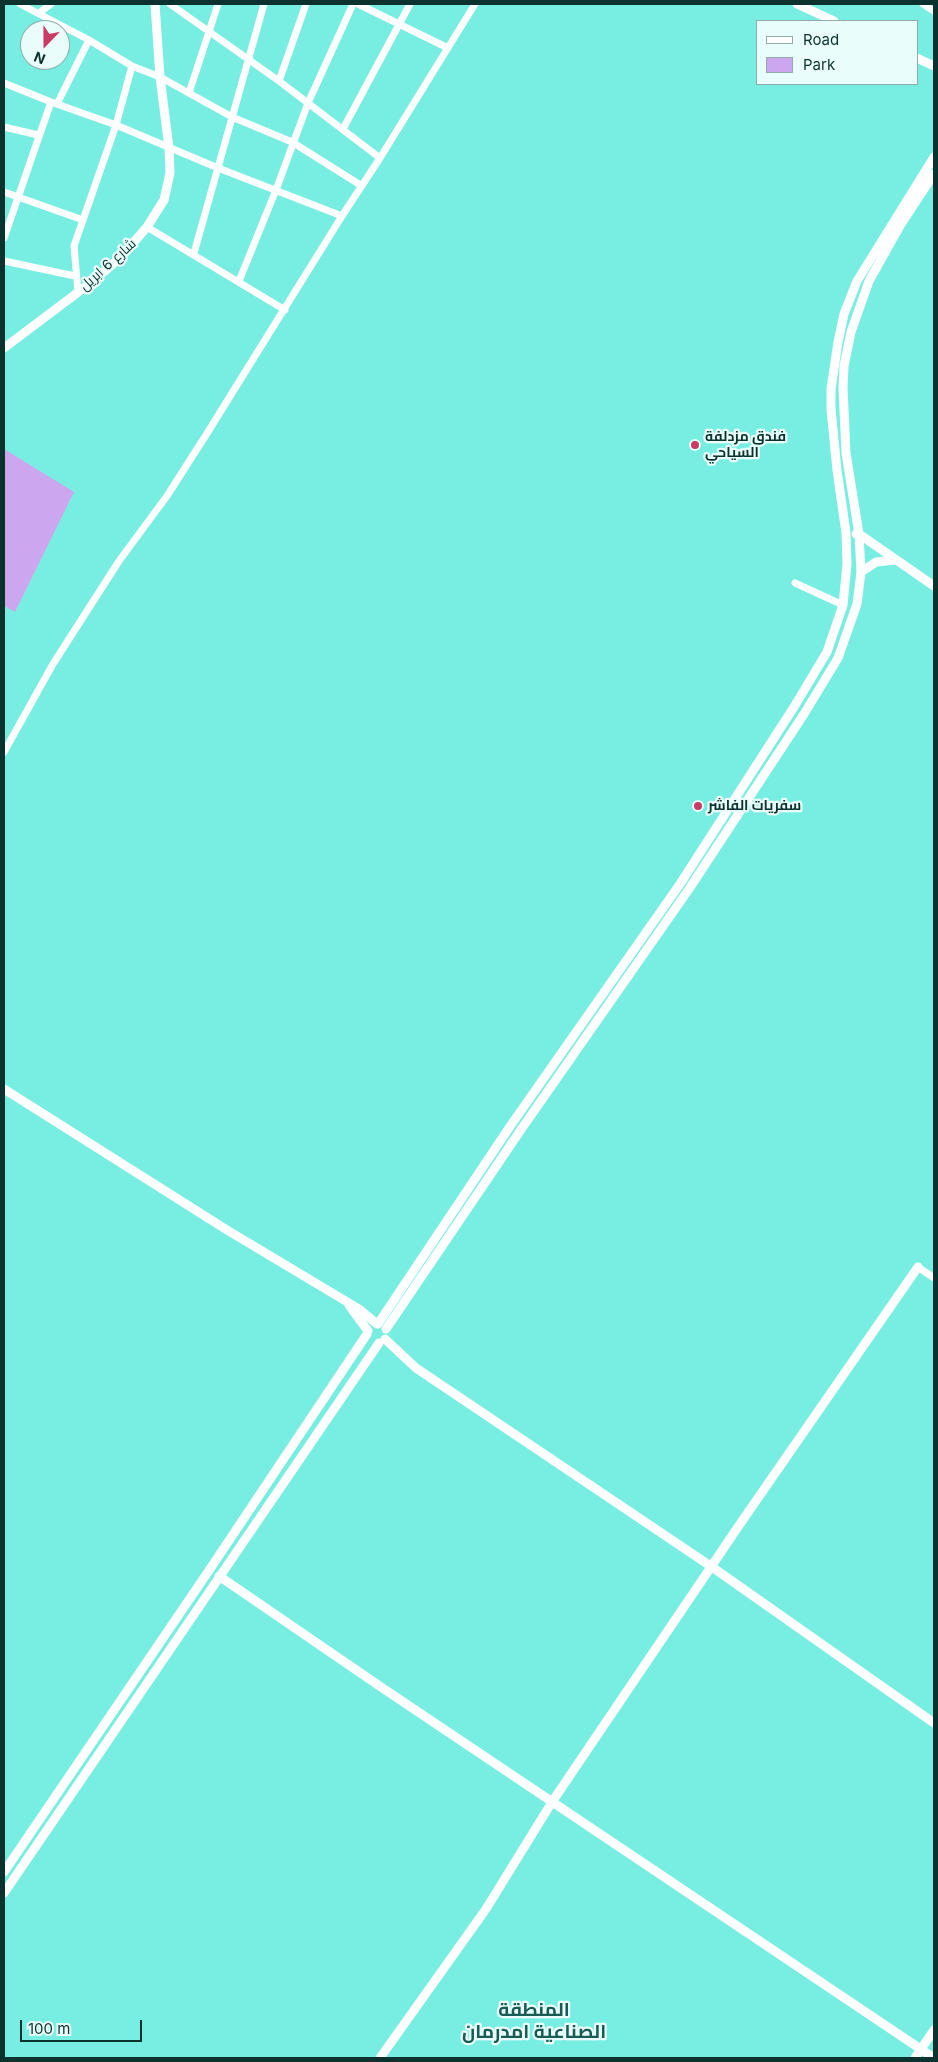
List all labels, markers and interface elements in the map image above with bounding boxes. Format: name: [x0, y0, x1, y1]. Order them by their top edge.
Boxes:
north arrow: [20, 20, 70, 70]
legend: [756, 20, 918, 85]
text: Road: [803, 30, 839, 49]
text: N: [31, 49, 48, 68]
text: Park: [803, 55, 835, 74]
street label: شارع 6 ابريل: [76, 235, 140, 295]
place label: فندق مزدلفة السياحي: [705, 429, 786, 462]
marker: فندق مزدلفة السياحي: [689, 439, 701, 451]
place label: سفريات الفاشر: [708, 798, 801, 814]
marker: سفريات الفاشر: [692, 800, 704, 812]
district label: المنطقة الصناعية امدرمان: [462, 1999, 606, 2043]
scale bar: [22, 2010, 145, 2042]
text: 100 m: [28, 2019, 70, 2038]

